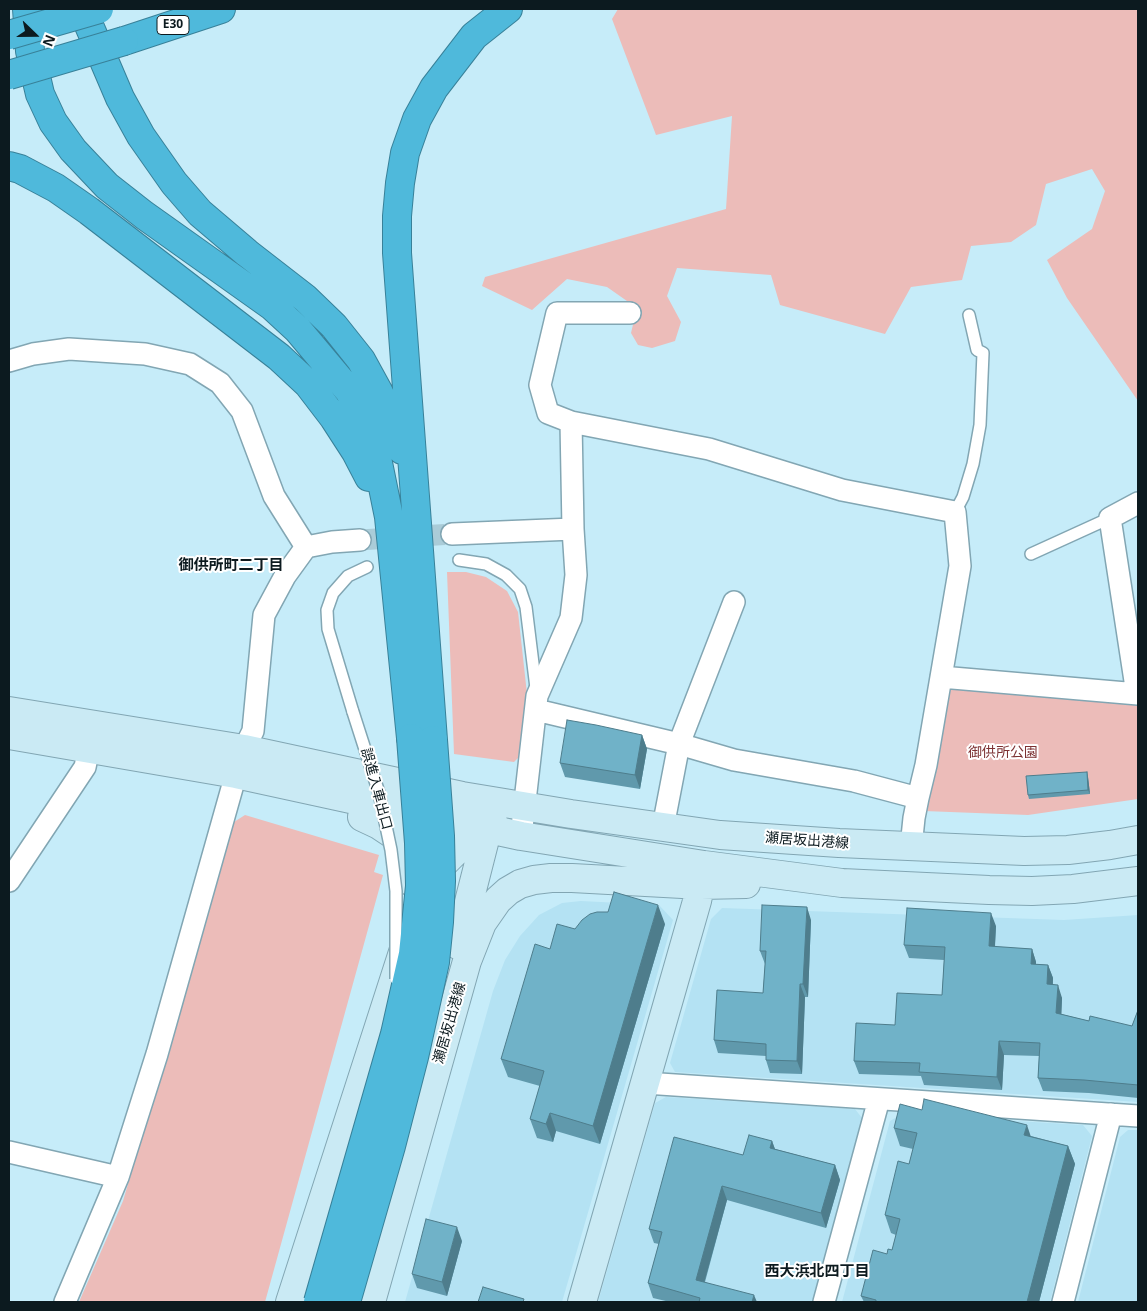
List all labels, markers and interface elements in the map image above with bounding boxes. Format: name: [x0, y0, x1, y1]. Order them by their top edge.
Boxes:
north arrow: [10, 10, 60, 60]
road number: E30: [157, 16, 189, 34]
text: N: [38, 32, 60, 50]
district label: 御供所町二丁目: [179, 557, 283, 575]
park label: 御供所公園: [968, 745, 1038, 761]
street label: 誤進入車出口: [357, 746, 395, 832]
street label: 瀬居坂出港線: [765, 830, 849, 852]
street label: 瀬居坂出港線: [430, 980, 470, 1066]
district label: 西大浜北四丁目: [765, 1263, 869, 1281]

